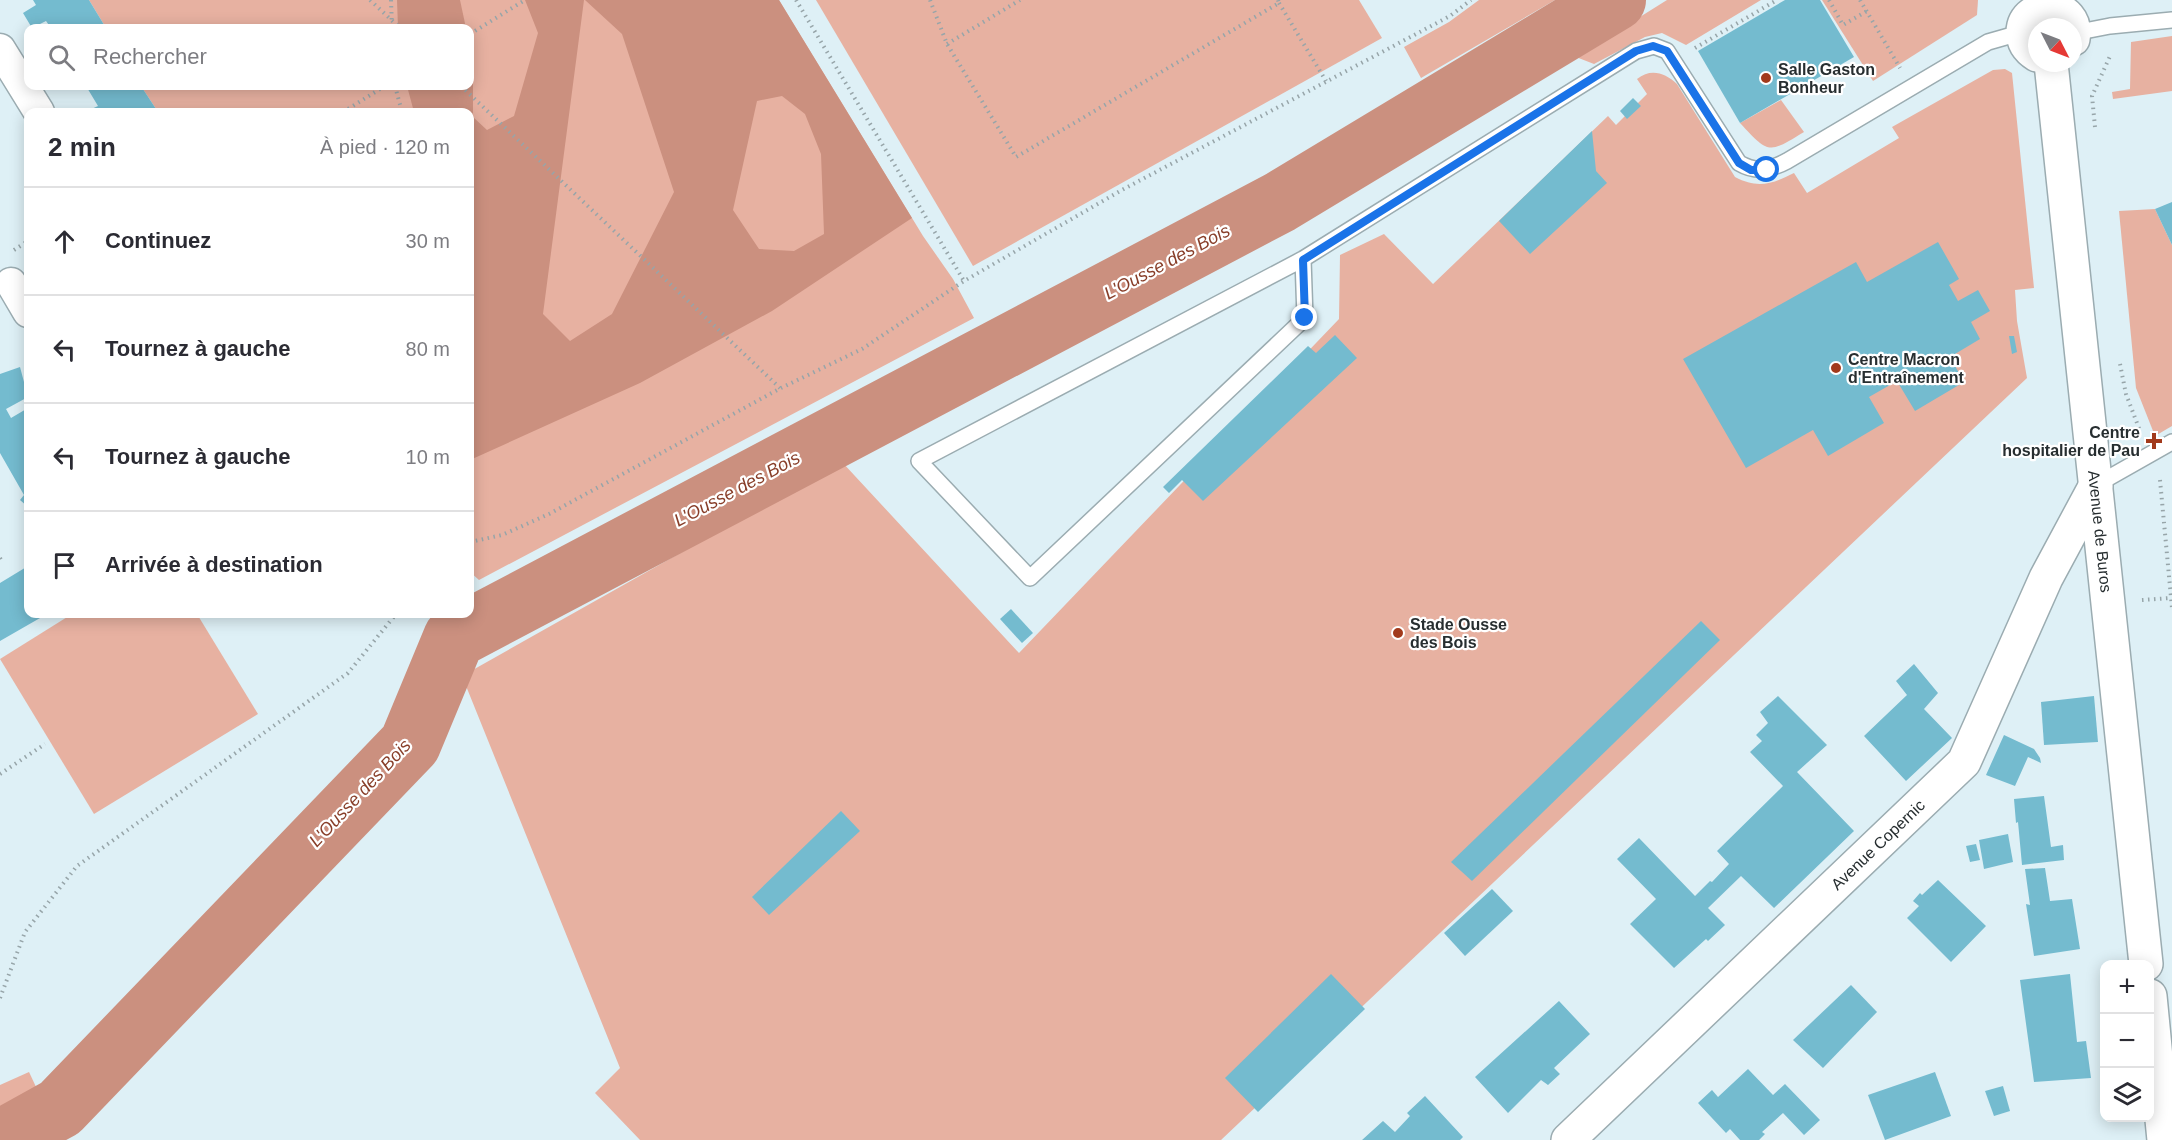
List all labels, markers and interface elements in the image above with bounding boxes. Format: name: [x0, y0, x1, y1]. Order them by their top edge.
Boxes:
north arrow: [2028, 18, 2082, 72]
search box: [24, 24, 474, 90]
icon: search: [45, 41, 78, 74]
text: Rechercher: [93, 44, 207, 69]
place label: Salle Gaston Bonheur: [1778, 61, 1875, 96]
marker: Salle Gaston Bonheur: [1759, 71, 1773, 85]
text: 2 min: [48, 132, 116, 162]
text: À pied · 120 m: [320, 136, 450, 158]
route start: [1753, 156, 1779, 182]
water label: L'Ousse des Bois: [1101, 220, 1233, 304]
icon: ahead: [48, 225, 81, 258]
text: Continuez: [105, 228, 211, 253]
text: 30 m: [406, 230, 450, 252]
route end: [1291, 304, 1317, 330]
icon: left: [48, 333, 81, 366]
text: Tournez à gauche: [105, 336, 290, 361]
text: 80 m: [406, 338, 450, 360]
place label: Centre Macron d'Entraînement: [1848, 351, 1964, 386]
marker: Centre Macron d'Entraînement: [1829, 361, 1843, 375]
place label: Centre hospitalier de Pau: [2002, 424, 2140, 459]
marker: Centre hospitalier de Pau: [2145, 432, 2163, 450]
icon: left: [48, 441, 81, 474]
text: Tournez à gauche: [105, 444, 290, 469]
text: 10 m: [406, 446, 450, 468]
water label: L'Ousse des Bois: [671, 447, 803, 531]
street label: Avenue de Buros: [2085, 470, 2115, 593]
icon: arrive: [48, 549, 81, 582]
text: Arrivée à destination: [105, 552, 323, 577]
place label: Stade Ousse des Bois: [1410, 616, 1507, 651]
marker: Stade Ousse des Bois: [1391, 626, 1405, 640]
water label: L'Ousse des Bois: [305, 735, 415, 851]
street label: Avenue Copernic: [1828, 796, 1928, 893]
map controls: [2100, 960, 2154, 1122]
button: +: [2100, 960, 2154, 1014]
button: −: [2100, 1014, 2154, 1068]
button: layers: [2100, 1068, 2154, 1122]

